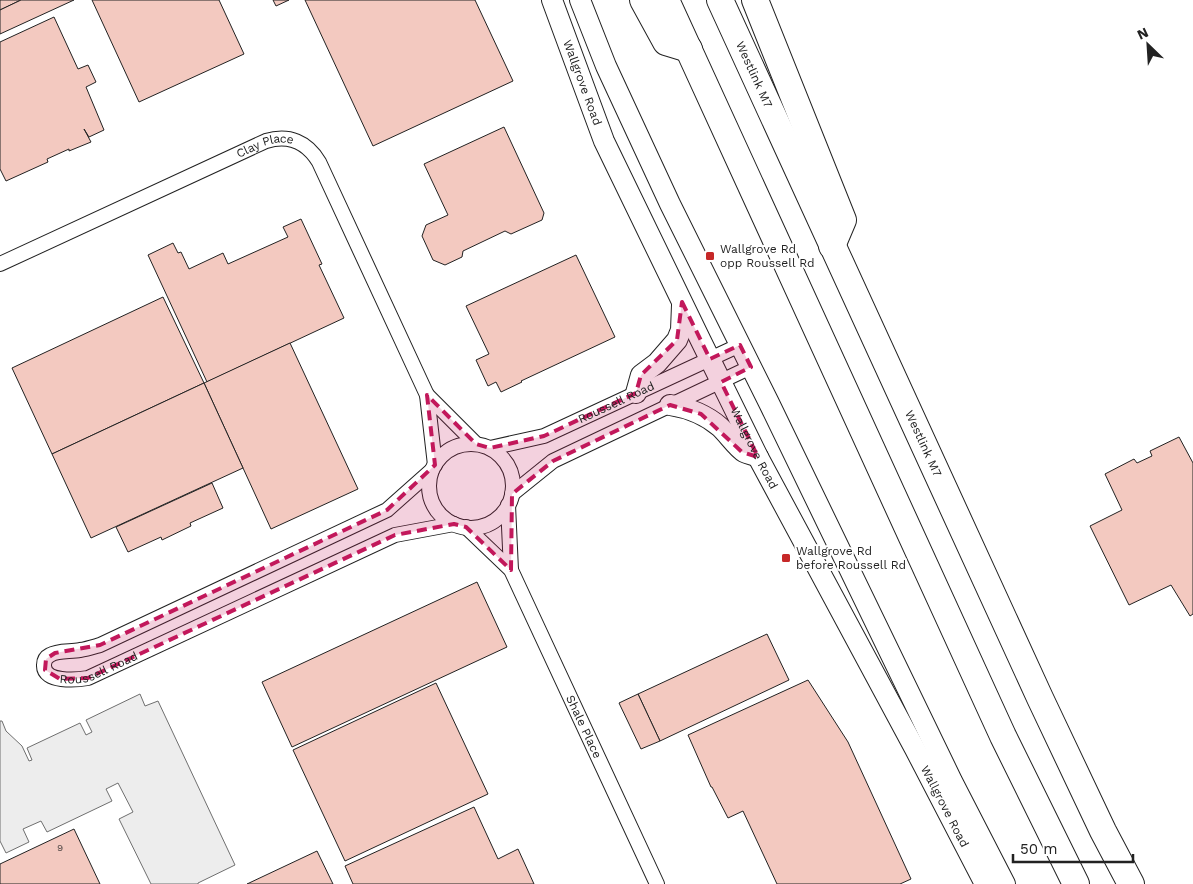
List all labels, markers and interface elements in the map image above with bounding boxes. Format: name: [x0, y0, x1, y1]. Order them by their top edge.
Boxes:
north arrow: [1123, 20, 1173, 70]
text: N: [1134, 24, 1151, 43]
street label: Wallgrove Road: [560, 38, 605, 127]
street label: Westlink M7: [733, 39, 776, 110]
street label: Clay Place: [234, 131, 295, 161]
place label: Wallgrove Rd opp Roussell Rd: [720, 242, 815, 270]
marker: Wallgrove Rd opp Roussell Rd: [704, 250, 716, 262]
street label: Roussell Road: [576, 379, 657, 426]
street label: Wallgrove Road: [728, 405, 781, 491]
street label: Westlink M7: [902, 408, 945, 479]
place label: Wallgrove Rd before Roussell Rd: [796, 544, 906, 572]
marker: Wallgrove Rd before Roussell Rd: [780, 552, 792, 564]
street label: Roussell Road: [59, 649, 140, 687]
street label: Shale Place: [563, 693, 605, 761]
street label: Wallgrove Road: [918, 763, 972, 850]
scale bar: [1013, 832, 1133, 864]
text: 50 m: [1020, 840, 1057, 858]
house number: 9: [57, 842, 63, 853]

